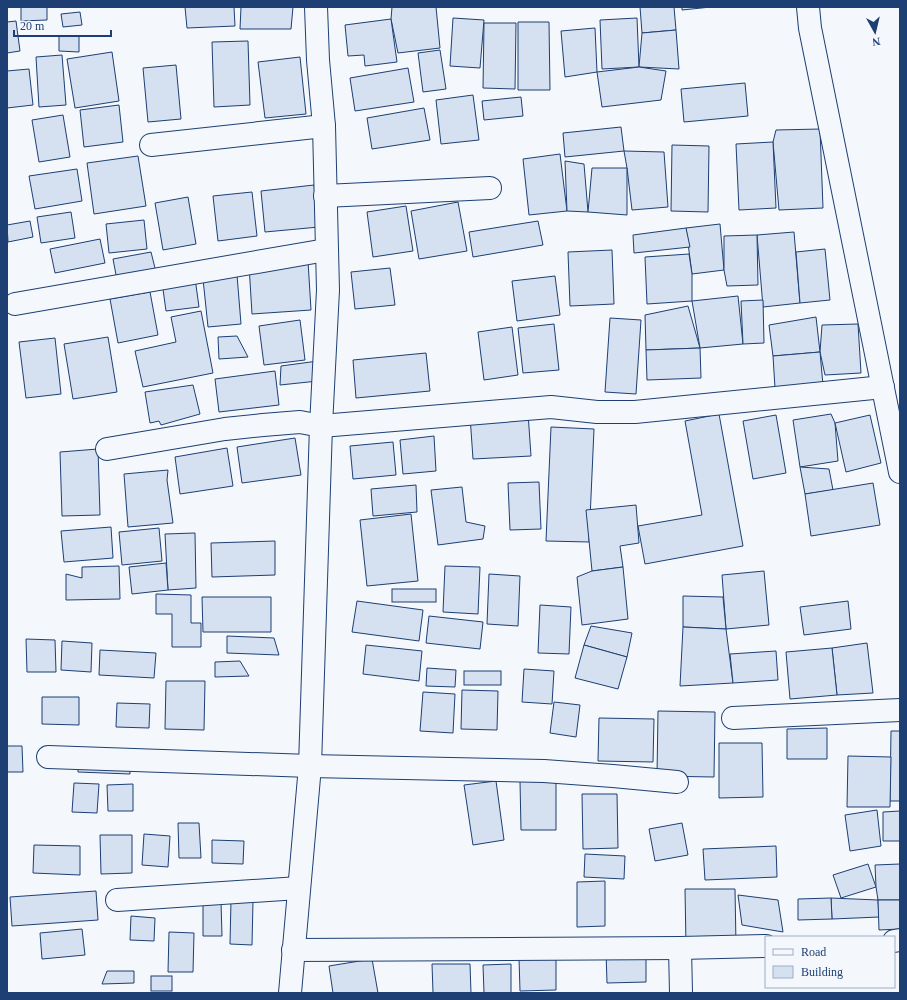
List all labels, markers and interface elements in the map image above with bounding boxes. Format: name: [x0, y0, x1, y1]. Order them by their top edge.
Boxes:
scale bar: [14, 12, 111, 38]
north arrow: [855, 12, 895, 52]
text: 20 m: [20, 19, 45, 33]
text: N: [872, 35, 881, 48]
legend: [765, 936, 895, 988]
text: Road: [801, 945, 826, 959]
text: Building: [801, 965, 843, 979]

